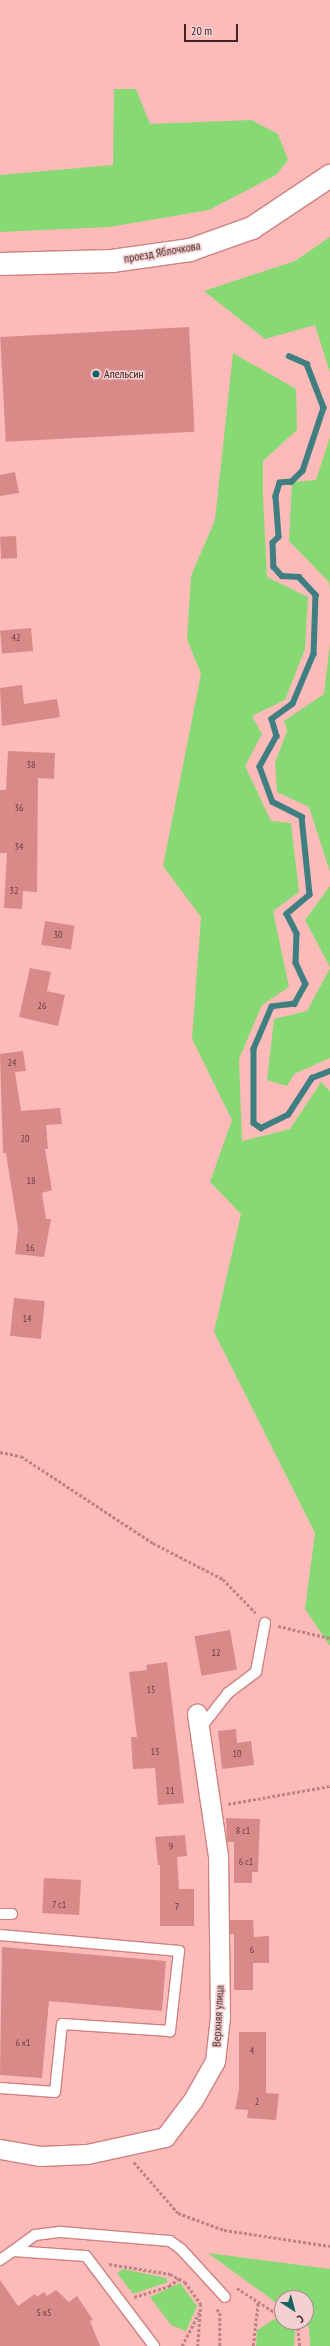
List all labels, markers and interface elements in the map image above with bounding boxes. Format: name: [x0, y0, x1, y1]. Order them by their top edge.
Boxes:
scale bar: [186, 16, 240, 42]
text: 20 m: [191, 23, 212, 38]
street label: проезд Яблочкова: [123, 238, 201, 266]
place label: Апельсин: [104, 367, 144, 381]
marker: Апельсин: [91, 369, 101, 379]
house number: 42: [12, 632, 20, 644]
house number: 38: [27, 759, 35, 771]
house number: 36: [15, 802, 23, 814]
house number: 34: [15, 841, 23, 853]
house number: 32: [10, 885, 18, 897]
house number: 30: [54, 929, 62, 941]
house number: 26: [38, 1000, 46, 1012]
house number: 24: [8, 1057, 16, 1069]
house number: 20: [21, 1133, 29, 1145]
house number: 18: [27, 1175, 35, 1187]
house number: 16: [26, 1242, 34, 1254]
house number: 14: [23, 1313, 31, 1325]
house number: 12: [212, 1647, 220, 1659]
house number: 15: [147, 1684, 155, 1696]
house number: 13: [151, 1746, 159, 1758]
house number: 10: [233, 1748, 241, 1760]
house number: 11: [166, 1785, 174, 1797]
house number: 8 с1: [236, 1825, 250, 1837]
house number: 9: [169, 1841, 173, 1853]
house number: 6 с1: [239, 1856, 253, 1868]
house number: 7 с1: [52, 1899, 66, 1911]
house number: 7: [175, 1901, 179, 1913]
house number: 6: [250, 1944, 254, 1956]
street label: Верхняя улица: [209, 1985, 227, 2047]
house number: 6 к1: [16, 2037, 30, 2049]
house number: 4: [250, 2045, 254, 2057]
house number: 2: [255, 2096, 259, 2108]
north arrow: [274, 2290, 314, 2330]
house number: 5 к5: [37, 2307, 51, 2319]
text: С: [294, 2312, 307, 2326]

